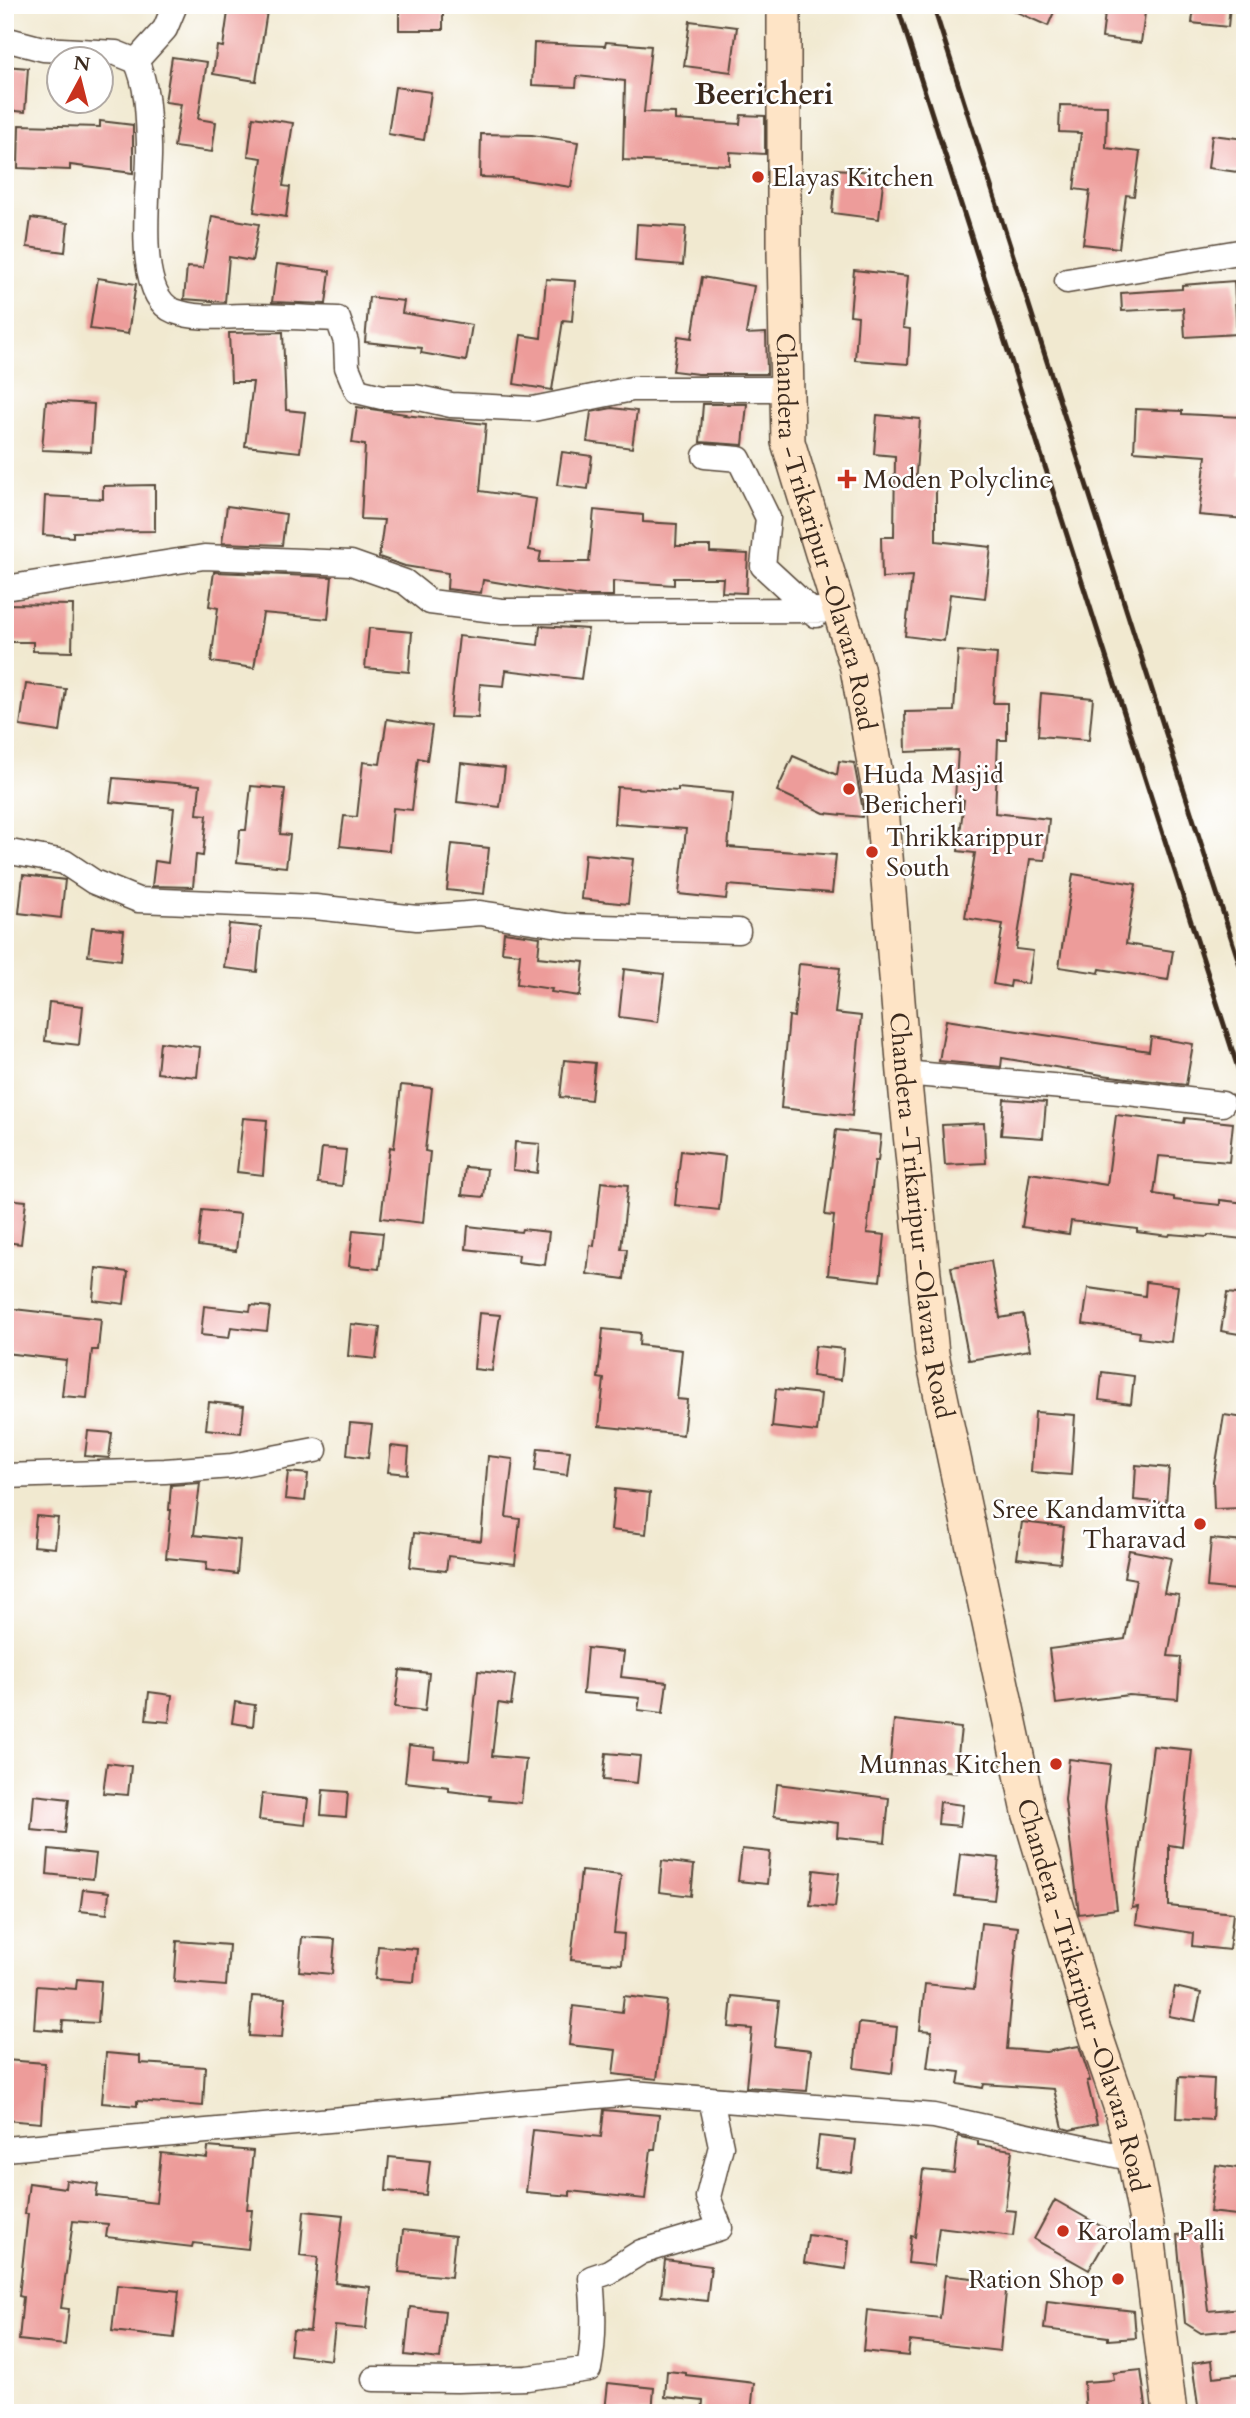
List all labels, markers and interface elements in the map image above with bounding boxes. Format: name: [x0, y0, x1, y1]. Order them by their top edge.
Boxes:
north arrow: [46, 46, 116, 116]
text: N: [72, 50, 92, 78]
district label: Beericheri: [694, 74, 834, 115]
place label: Elayas Kitchen: [772, 160, 934, 195]
marker: Elayas Kitchen: [750, 169, 766, 185]
street label: Chandera -Trikaripur -Olavara Road: [768, 332, 885, 733]
place label: Moden Polyclinc: [863, 462, 1051, 497]
marker: Moden Polyclinc: [837, 469, 857, 489]
place label: Huda Masjid Bericheri: [863, 757, 1004, 822]
marker: Huda Masjid Bericheri: [841, 781, 857, 797]
place label: Thrikkarippur South: [886, 820, 1044, 885]
marker: Thrikkarippur South: [864, 844, 880, 860]
street label: Chandera -Trikaripur -Olavara Road: [881, 1011, 962, 1422]
place label: Sree Kandamvitta Tharavad: [992, 1492, 1186, 1557]
marker: Sree Kandamvitta Tharavad: [1192, 1516, 1208, 1532]
place label: Munnas Kitchen: [859, 1747, 1042, 1782]
marker: Munnas Kitchen: [1048, 1756, 1064, 1772]
street label: Chandera -Trikaripur -Olavara Road: [1009, 1795, 1157, 2195]
place label: Karolam Palli: [1077, 2214, 1225, 2249]
marker: Karolam Palli: [1055, 2223, 1071, 2239]
place label: Ration Shop: [968, 2262, 1104, 2297]
marker: Ration Shop: [1110, 2271, 1126, 2287]

